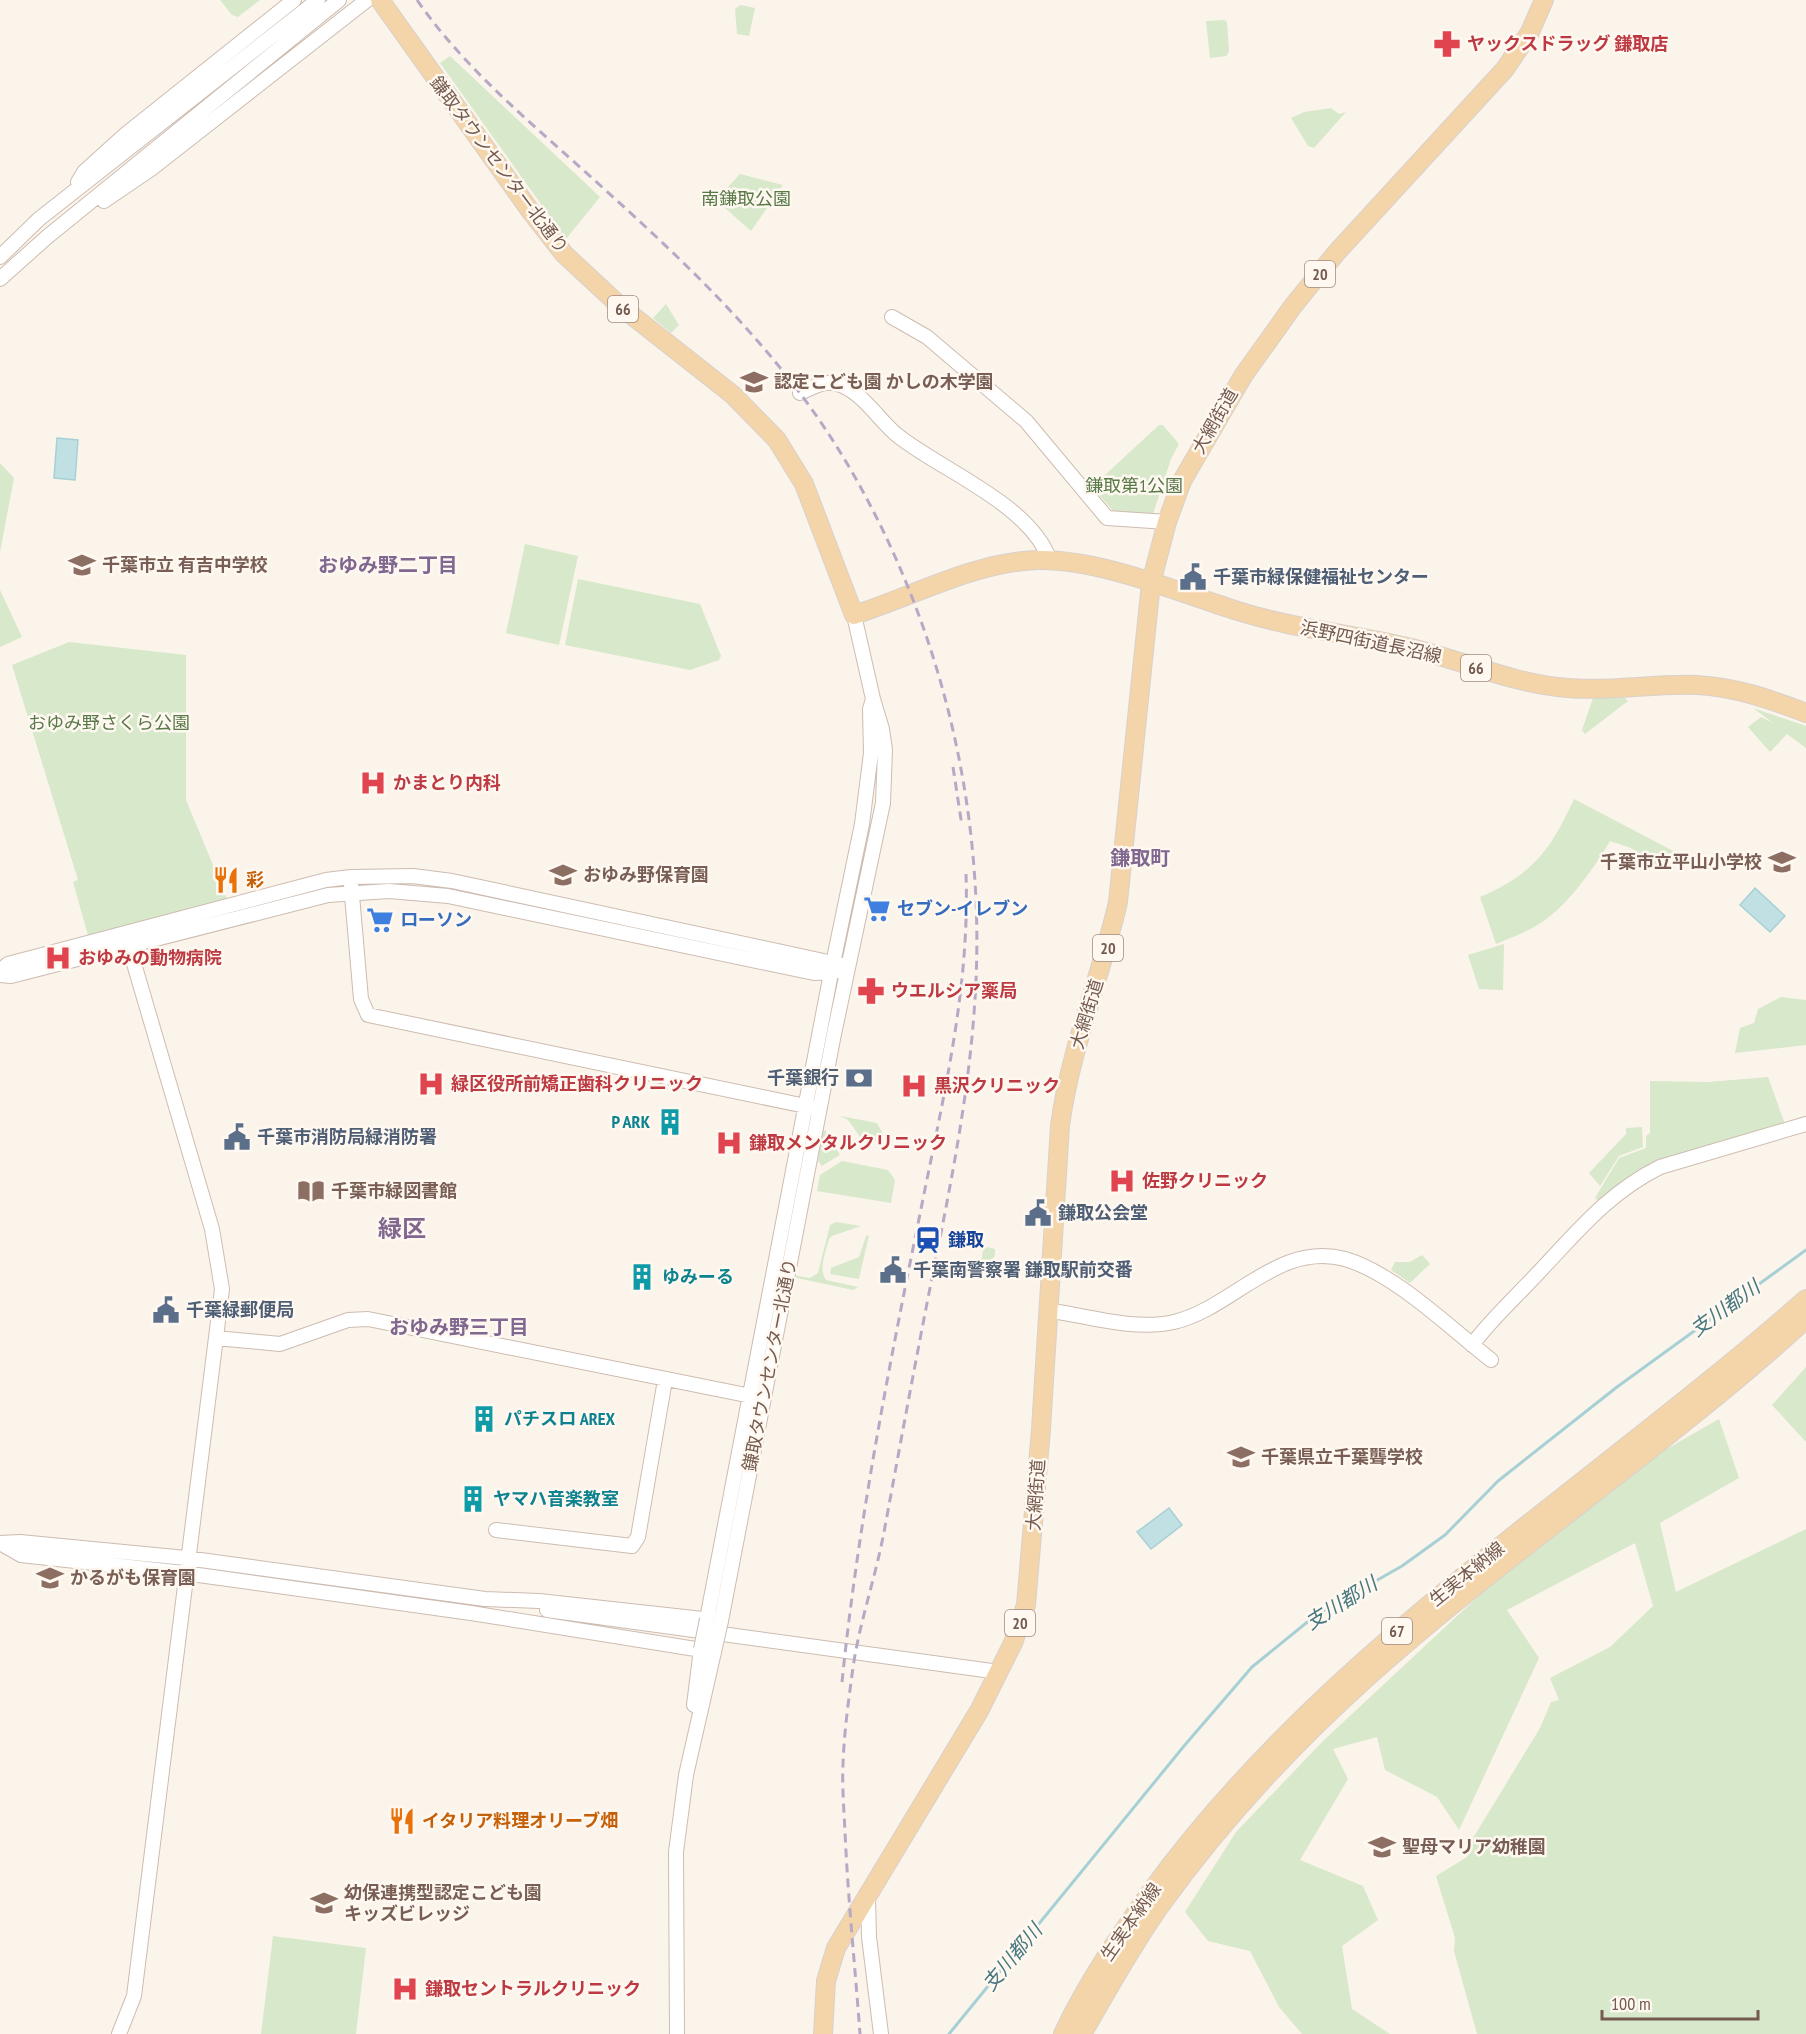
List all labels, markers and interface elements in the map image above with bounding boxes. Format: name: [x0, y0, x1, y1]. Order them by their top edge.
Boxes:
pharmacy icon: ヤックスドラッグ 鎌取店: [1432, 29, 1462, 59]
place label: ヤックスドラッグ 鎌取店: [1467, 32, 1668, 55]
street label: 鎌取タウンセンター北通り: [425, 72, 574, 258]
park label: 南鎌取公園: [701, 187, 791, 210]
road number: 20: [1305, 261, 1335, 287]
road number: 66: [608, 296, 638, 322]
school or university icon: 認定こども園 かしの木学園: [739, 367, 769, 397]
place label: 認定こども園 かしの木学園: [774, 370, 994, 393]
street label: 大網街道: [1187, 384, 1243, 458]
park label: 鎌取第1公園: [1085, 474, 1183, 497]
school or university icon: 千葉市立 有吉中学校: [67, 550, 97, 580]
district label: おゆみ野二丁目: [318, 552, 458, 578]
place label: 千葉市立 有吉中学校: [102, 553, 268, 576]
public building icon: 千葉市緑保健福祉センター: [1178, 562, 1208, 592]
place label: 千葉市緑保健福祉センター: [1213, 565, 1429, 588]
street label: 浜野四街道長沼線: [1298, 615, 1444, 668]
road number: 66: [1461, 655, 1491, 681]
park label: おゆみ野さくら公園: [28, 711, 190, 734]
hospital icon: かまとり内科: [358, 768, 388, 798]
place label: かまとり内科: [393, 771, 501, 794]
district label: 鎌取町: [1110, 845, 1170, 871]
school or university icon: 千葉市立平山小学校: [1767, 847, 1797, 877]
place label: 千葉市立平山小学校: [1600, 850, 1762, 873]
school or university icon: おゆみ野保育園: [548, 860, 578, 890]
place label: おゆみ野保育園: [583, 863, 709, 886]
restaurant icon: 彩: [211, 865, 241, 895]
place label: 彩: [246, 868, 264, 891]
supermarket icon: セブン-イレブン: [862, 894, 892, 924]
place label: セブン-イレブン: [897, 897, 1028, 920]
supermarket icon: ローソン: [365, 905, 395, 935]
place label: ローソン: [400, 908, 472, 931]
road number: 20: [1093, 935, 1123, 961]
hospital icon: おゆみの動物病院: [43, 943, 73, 973]
place label: おゆみの動物病院: [78, 946, 222, 969]
pharmacy icon: ウエルシア薬局: [856, 976, 886, 1006]
street label: 大網街道: [1065, 976, 1108, 1052]
place label: ウエルシア薬局: [891, 979, 1017, 1002]
bank icon: 千葉銀行: [844, 1063, 874, 1093]
place label: 千葉銀行: [767, 1066, 839, 1089]
hospital icon: 緑区役所前矯正歯科クリニック: [416, 1069, 446, 1099]
hospital icon: 黒沢クリニック: [899, 1071, 929, 1101]
place label: 緑区役所前矯正歯科クリニック: [451, 1072, 703, 1095]
place label: 黒沢クリニック: [934, 1074, 1060, 1097]
building icon: P ARK: [655, 1107, 685, 1137]
place label: P ARK: [612, 1110, 651, 1133]
public building icon: 千葉市消防局緑消防署: [222, 1122, 252, 1152]
place label: 千葉市消防局緑消防署: [257, 1125, 437, 1148]
hospital icon: 鎌取メンタルクリニック: [714, 1128, 744, 1158]
place label: 鎌取メンタルクリニック: [749, 1131, 947, 1154]
hospital icon: 佐野クリニック: [1107, 1166, 1137, 1196]
place label: 佐野クリニック: [1142, 1169, 1268, 1192]
library icon: 千葉市緑図書館: [296, 1176, 326, 1206]
place label: 千葉市緑図書館: [331, 1179, 457, 1202]
public building icon: 鎌取公会堂: [1023, 1198, 1053, 1228]
place label: 鎌取公会堂: [1058, 1201, 1148, 1224]
district label: 緑区: [378, 1213, 426, 1244]
station icon: 鎌取: [913, 1225, 943, 1255]
place label: 鎌取: [948, 1228, 984, 1251]
public building icon: 千葉南警察署 鎌取駅前交番: [878, 1255, 908, 1285]
street label: 鎌取タウンセンター北通り: [738, 1257, 801, 1473]
place label: 千葉南警察署 鎌取駅前交番: [913, 1258, 1133, 1281]
building icon: ゆみーる: [627, 1262, 657, 1292]
place label: ゆみーる: [662, 1265, 734, 1288]
water label: 支川都川: [1685, 1273, 1767, 1342]
public building icon: 千葉緑郵便局: [151, 1295, 181, 1325]
place label: 千葉緑郵便局: [186, 1298, 294, 1321]
district label: おゆみ野三丁目: [389, 1314, 529, 1340]
building icon: パチスロ AREX: [469, 1404, 499, 1434]
place label: パチスロ AREX: [504, 1407, 616, 1430]
school or university icon: 千葉県立千葉聾学校: [1226, 1442, 1256, 1472]
place label: 千葉県立千葉聾学校: [1261, 1445, 1423, 1468]
street label: 大網街道: [1022, 1458, 1049, 1532]
building icon: ヤマハ音楽教室: [458, 1484, 488, 1514]
place label: ヤマハ音楽教室: [493, 1487, 619, 1510]
street label: 生実本納線: [1424, 1536, 1509, 1611]
school or university icon: かるがも保育園: [35, 1563, 65, 1593]
place label: かるがも保育園: [70, 1566, 196, 1589]
water label: 支川都川: [1300, 1570, 1384, 1635]
road number: 20: [1005, 1610, 1035, 1636]
road number: 67: [1382, 1618, 1412, 1644]
restaurant icon: イタリア料理オリーブ畑: [387, 1806, 417, 1836]
place label: イタリア料理オリーブ畑: [422, 1809, 618, 1832]
school or university icon: 聖母マリア幼稚園: [1367, 1832, 1397, 1862]
place label: 聖母マリア幼稚園: [1402, 1835, 1546, 1858]
street label: 生実本納線: [1095, 1878, 1166, 1965]
place label: 幼保連携型認定こども園 キッズビレッジ: [344, 1881, 542, 1925]
school or university icon: 幼保連携型認定こども園 キッズビレッジ: [309, 1888, 339, 1918]
water label: 支川都川: [976, 1916, 1049, 1996]
hospital icon: 鎌取セントラルクリニック: [390, 1974, 420, 2004]
place label: 鎌取セントラルクリニック: [425, 1977, 641, 2000]
scale bar: [1602, 1983, 1758, 2021]
text: 100 m: [1611, 1992, 1651, 2015]

